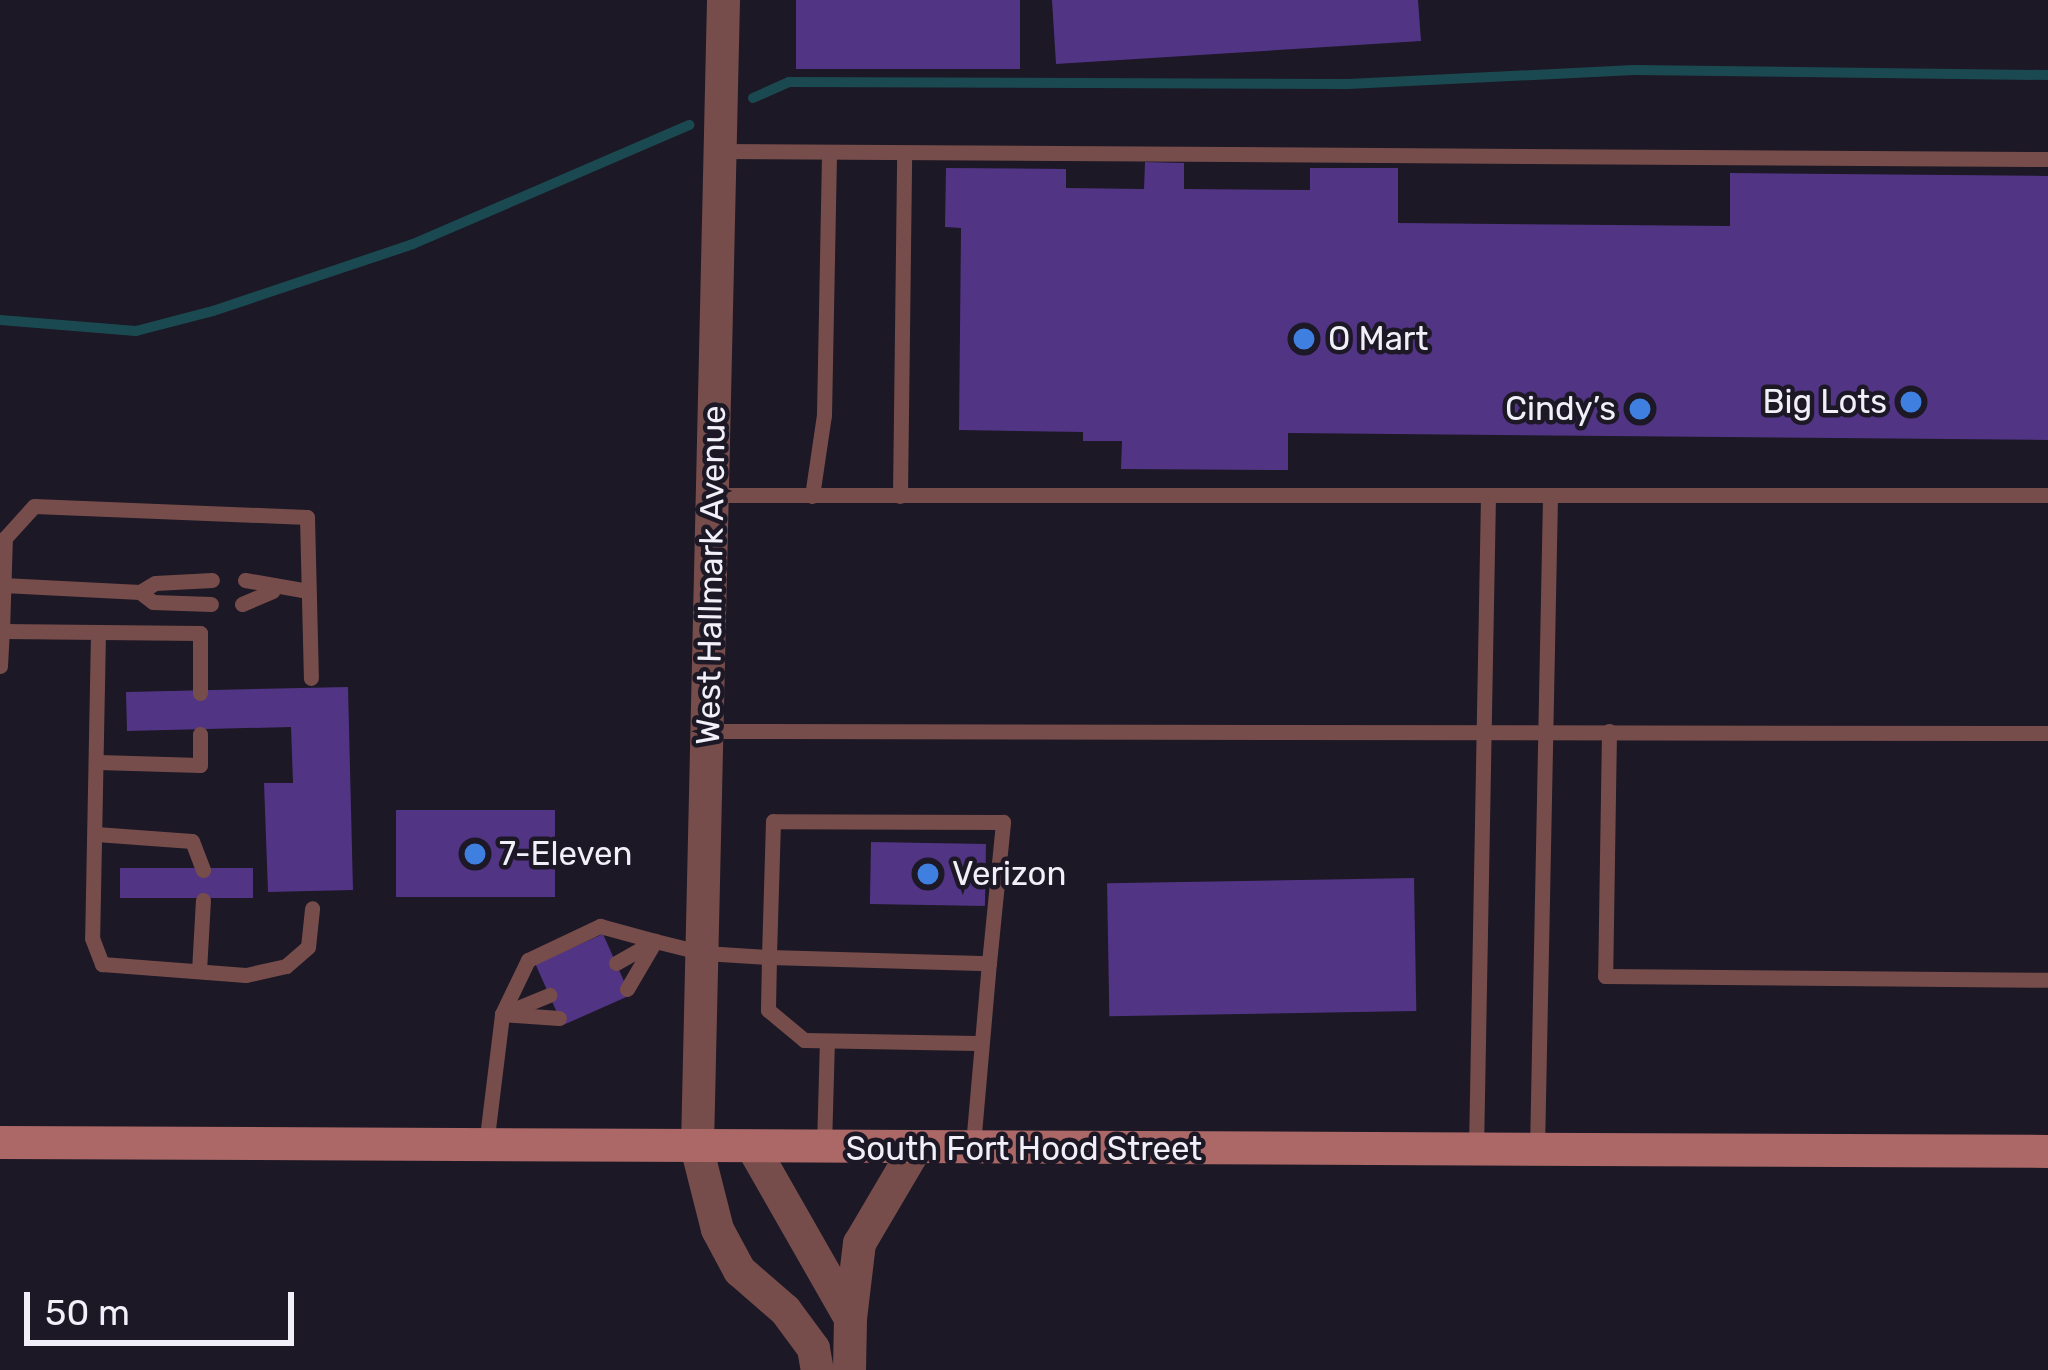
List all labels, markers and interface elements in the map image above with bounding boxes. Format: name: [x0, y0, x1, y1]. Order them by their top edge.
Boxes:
place label: O Mart: [1328, 319, 1428, 359]
marker: O Mart: [1291, 326, 1317, 352]
place label: Big Lots: [1762, 382, 1887, 422]
place label: Cindy’s: [1505, 389, 1616, 429]
marker: Big Lots: [1898, 389, 1924, 415]
marker: Cindy’s: [1627, 396, 1653, 422]
street label: West Hallmark Avenue: [688, 404, 734, 746]
place label: 7-Eleven: [499, 834, 633, 874]
marker: 7-Eleven: [462, 841, 488, 867]
place label: Verizon: [952, 854, 1066, 894]
marker: Verizon: [915, 861, 941, 887]
street label: South Fort Hood Street: [846, 1129, 1202, 1169]
scale bar: [30, 1268, 300, 1342]
text: 50 m: [45, 1291, 130, 1334]

